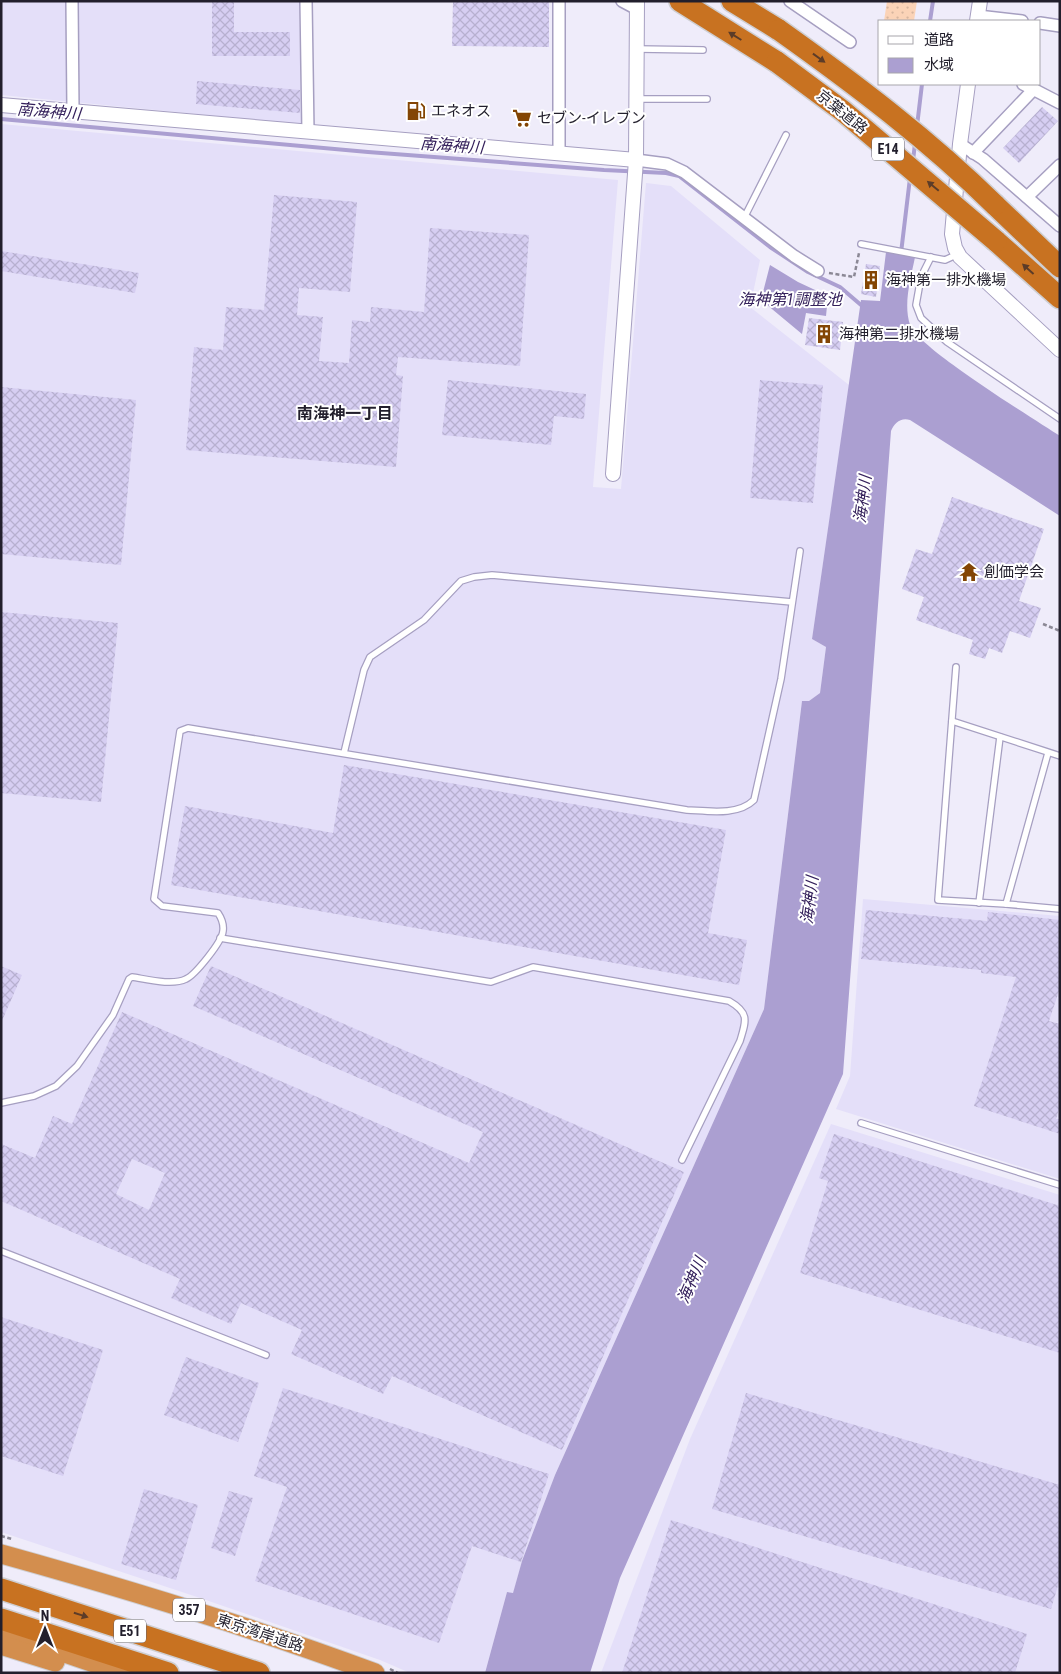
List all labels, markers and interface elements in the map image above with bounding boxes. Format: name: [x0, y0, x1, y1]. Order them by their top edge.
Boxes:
legend: [878, 20, 1041, 85]
one-way arrow: [729, 31, 742, 41]
text: 道路: [924, 31, 954, 49]
one-way arrow: [812, 53, 826, 63]
text: 水域: [924, 56, 954, 74]
street label: 京葉道路: [813, 86, 871, 138]
water label: 南海神川: [16, 99, 84, 124]
fuel station icon: エネオス: [405, 100, 427, 122]
place label: エネオス: [431, 102, 491, 120]
supermarket icon: セブン-イレブン: [511, 107, 533, 129]
place label: セブン-イレブン: [537, 109, 646, 127]
water label: 南海神川: [419, 134, 487, 157]
road number: E14: [872, 138, 904, 160]
one-way arrow: [926, 181, 939, 192]
one-way arrow: [1023, 263, 1035, 275]
building icon: 海神第一排水機場: [860, 269, 882, 291]
place label: 海神第一排水機場: [886, 271, 1006, 289]
water label: 海神第1調整池: [738, 290, 844, 309]
building icon: 海神第二排水機場: [813, 323, 835, 345]
place label: 海神第二排水機場: [839, 325, 959, 343]
district label: 南海神一丁目: [297, 404, 393, 423]
water label: 海神川: [850, 472, 875, 524]
temple icon: 創価学会: [958, 561, 980, 583]
place label: 創価学会: [984, 563, 1044, 581]
water label: 海神川: [797, 873, 822, 925]
water label: 海神川: [673, 1253, 710, 1306]
road number: 357: [173, 1598, 205, 1622]
north arrow: [20, 1604, 70, 1654]
text: N: [41, 1608, 49, 1624]
one-way arrow: [74, 1611, 89, 1619]
street label: 東京湾岸道路: [214, 1611, 306, 1655]
road number: E51: [114, 1620, 146, 1642]

